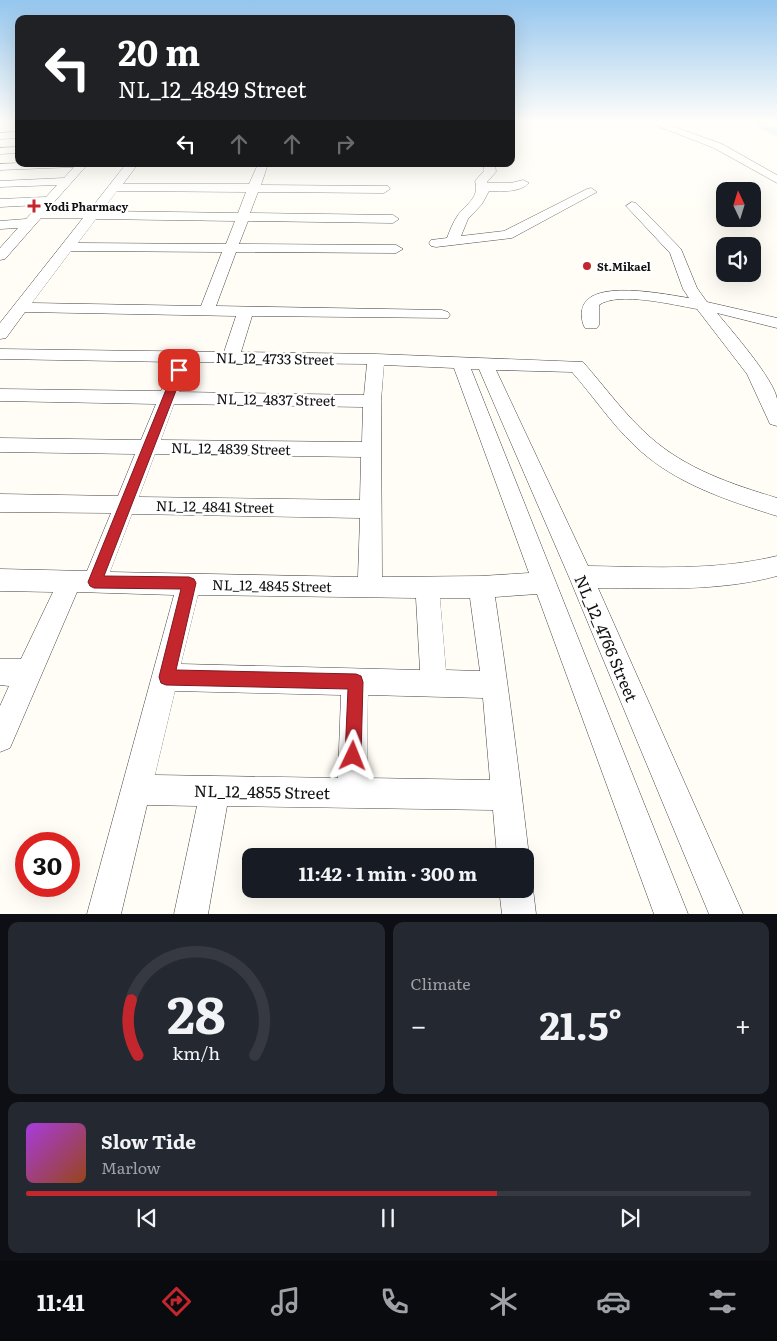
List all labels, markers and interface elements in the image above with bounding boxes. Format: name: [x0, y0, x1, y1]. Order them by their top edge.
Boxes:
text: 20 m: [118, 25, 200, 77]
icon: left: [35, 35, 100, 100]
text: NL_12_4849 Street: [118, 72, 306, 105]
icon: left: [172, 130, 200, 158]
icon: ahead: [225, 130, 253, 158]
icon: ahead: [278, 130, 306, 158]
icon: right: [331, 130, 359, 158]
north arrow: [716, 182, 761, 228]
map controls: [716, 182, 761, 282]
place label: Yodi Pharmacy: [44, 198, 129, 214]
marker: Yodi Pharmacy: [28, 200, 40, 212]
button: sound: [716, 237, 761, 282]
place label: St.Mikael: [597, 258, 651, 274]
marker: St.Mikael: [581, 260, 593, 272]
street label: NL_12_4733 Street: [216, 347, 335, 369]
pin: [158, 349, 200, 391]
icon: arrive: [165, 356, 193, 384]
street label: NL_12_4837 Street: [216, 388, 336, 410]
street label: NL_12_4839 Street: [171, 437, 291, 459]
street label: NL_12_4841 Street: [156, 495, 275, 517]
street label: NL_12_4766 Street: [569, 571, 645, 706]
street label: NL_12_4845 Street: [212, 574, 332, 596]
position arrow: [326, 729, 378, 781]
street label: NL_12_4855 Street: [194, 778, 331, 804]
speed limit sign: 30: [15, 832, 80, 897]
text: 11:42 · 1 min · 300 m: [299, 859, 477, 887]
text: Climate: [411, 971, 471, 995]
text: 28: [167, 973, 226, 1050]
text: 21.5°: [539, 995, 622, 1052]
text: −: [411, 1003, 427, 1045]
text: +: [735, 1003, 751, 1045]
text: km/h: [172, 1039, 220, 1066]
text: Slow Tide: [101, 1127, 196, 1155]
text: Marlow: [101, 1155, 161, 1179]
icon: previous: [133, 1204, 161, 1232]
icon: pause: [374, 1204, 402, 1232]
icon: next: [616, 1204, 644, 1232]
icon: directions: [159, 1284, 194, 1319]
icon: music: [268, 1284, 303, 1319]
icon: phone: [377, 1284, 412, 1319]
icon: climate: [486, 1284, 521, 1319]
icon: car: [596, 1284, 631, 1319]
icon: filters: [705, 1284, 740, 1319]
text: 11:41: [37, 1285, 85, 1318]

